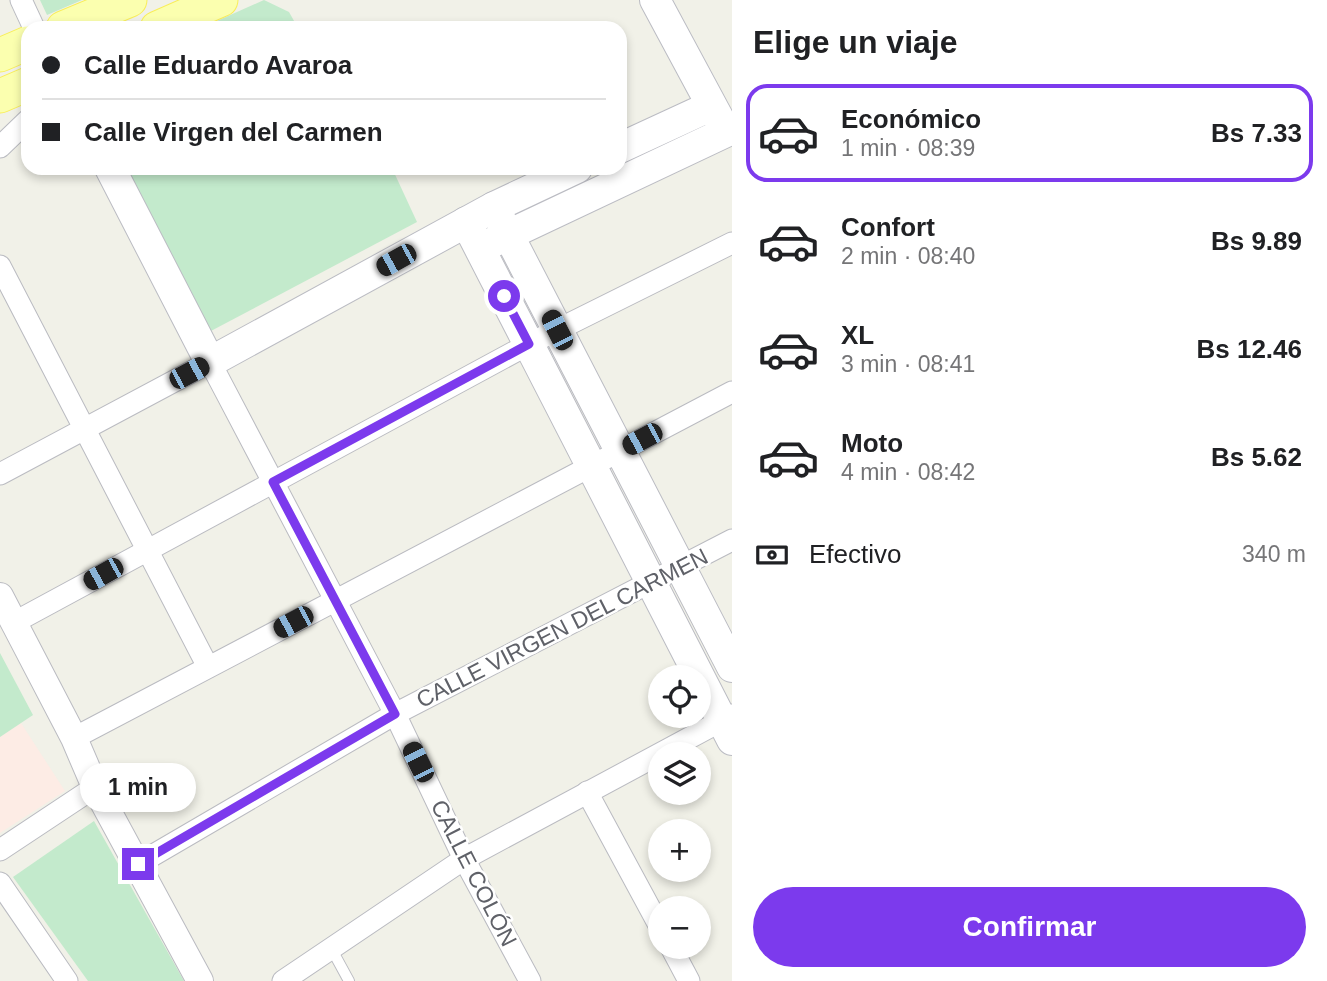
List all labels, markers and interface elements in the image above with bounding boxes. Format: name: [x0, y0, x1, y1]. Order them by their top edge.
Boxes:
text: Elige un viaje: [753, 24, 958, 60]
text: Calle Eduardo Avaroa: [84, 50, 352, 80]
icon: car: [757, 102, 820, 165]
text: Económico: [841, 104, 981, 134]
text: Calle Virgen del Carmen: [84, 117, 383, 147]
text: Bs 7.33: [1211, 118, 1302, 148]
text: 1 min · 08:39: [841, 135, 975, 161]
icon: car: [757, 210, 820, 273]
text: Confort: [841, 212, 935, 242]
text: Bs 9.89: [1211, 226, 1302, 256]
car: [373, 241, 420, 279]
text: 2 min · 08:40: [841, 243, 975, 269]
route start: [488, 280, 520, 312]
car: [539, 307, 576, 353]
icon: car: [757, 318, 820, 381]
text: XL: [841, 320, 874, 350]
text: Bs 12.46: [1196, 334, 1302, 364]
text: 3 min · 08:41: [841, 351, 975, 377]
car: [166, 354, 213, 392]
car: [619, 420, 666, 458]
icon: car: [757, 426, 820, 489]
text: Moto: [841, 428, 903, 458]
text: Bs 5.62: [1211, 442, 1302, 472]
text: 4 min · 08:42: [841, 459, 975, 485]
icon: cash: [753, 536, 791, 574]
text: Efectivo: [809, 539, 902, 569]
text: 340 m: [1242, 541, 1306, 567]
street label: CALLE VIRGEN DEL CARMEN: [412, 543, 712, 713]
car: [80, 555, 127, 593]
car: [270, 603, 317, 641]
map controls: [648, 665, 711, 959]
button: locate: [648, 665, 711, 728]
car: [400, 739, 437, 785]
button: layers: [648, 742, 711, 805]
callout: 1 min: [80, 762, 196, 812]
text: 1 min: [108, 774, 168, 800]
street label: CALLE COLÓN: [426, 795, 522, 951]
button: +: [648, 819, 711, 882]
route end: [122, 848, 154, 880]
button: Confirmar: [753, 887, 1306, 967]
button: −: [648, 896, 711, 959]

